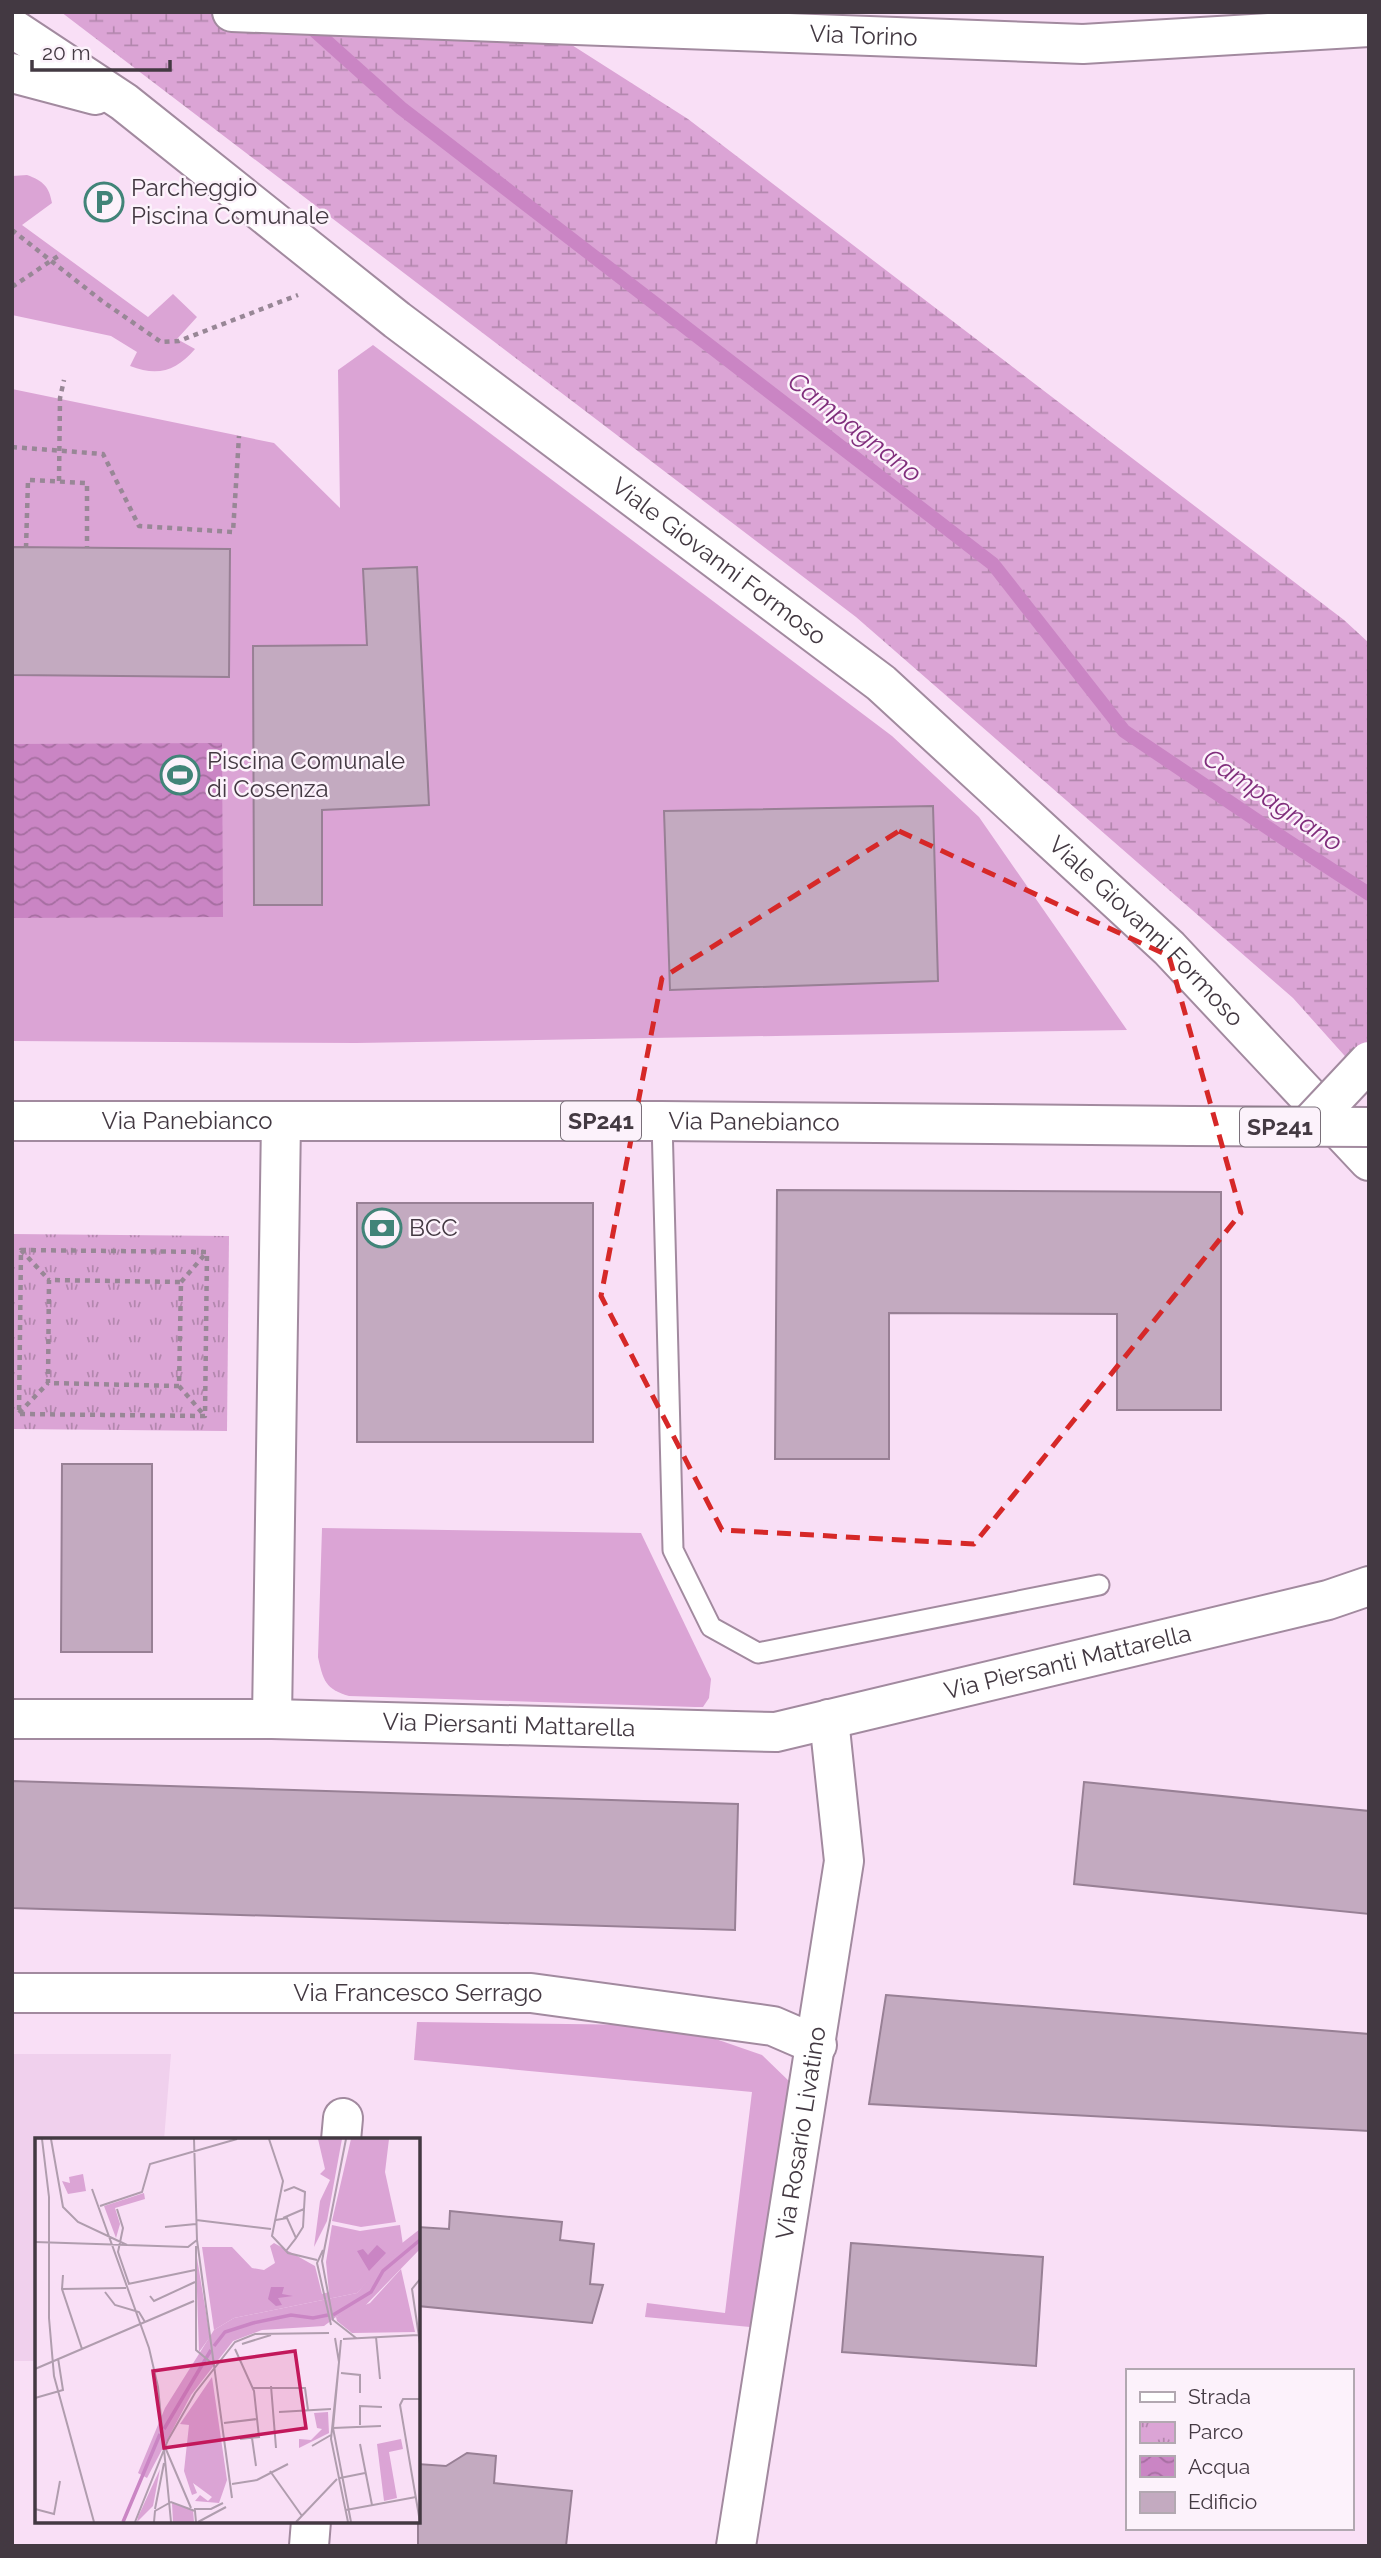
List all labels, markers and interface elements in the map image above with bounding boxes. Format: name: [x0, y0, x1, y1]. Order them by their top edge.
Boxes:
street label: Via Torino: [809, 19, 918, 52]
scale bar: [32, 28, 170, 72]
text: 20 m: [42, 40, 90, 65]
place label: Parcheggio Piscina Comunale: [131, 173, 329, 230]
parking icon: Parcheggio Piscina Comunale: [83, 181, 125, 223]
water label: Campagnano: [782, 366, 928, 488]
street label: Viale Giovanni Formoso: [606, 471, 832, 651]
water label: Campagnano: [1198, 742, 1348, 858]
place label: Piscina Comunale di Cosenza: [207, 746, 405, 803]
sports icon: Piscina Comunale di Cosenza: [159, 754, 201, 796]
street label: Viale Giovanni Formoso: [1043, 830, 1250, 1032]
road number: SP241: [561, 1102, 641, 1140]
street label: Via Panebianco: [101, 1106, 273, 1135]
street label: Via Panebianco: [668, 1106, 840, 1137]
road number: SP241: [1240, 1108, 1320, 1146]
bank icon: BCC: [361, 1207, 403, 1249]
place label: BCC: [409, 1213, 458, 1242]
street label: Via Piersanti Mattarella: [941, 1618, 1194, 1705]
street label: Via Piersanti Mattarella: [382, 1707, 636, 1742]
street label: Via Francesco Serrago: [293, 1978, 545, 2008]
street label: Via Rosario Livatino: [770, 2024, 832, 2242]
inset map: [35, 2138, 420, 2523]
legend: [1126, 2369, 1353, 2530]
text: Strada: [1188, 2384, 1251, 2409]
text: Parco: [1188, 2419, 1243, 2444]
text: Acqua: [1188, 2454, 1250, 2479]
text: Edificio: [1188, 2489, 1257, 2514]

